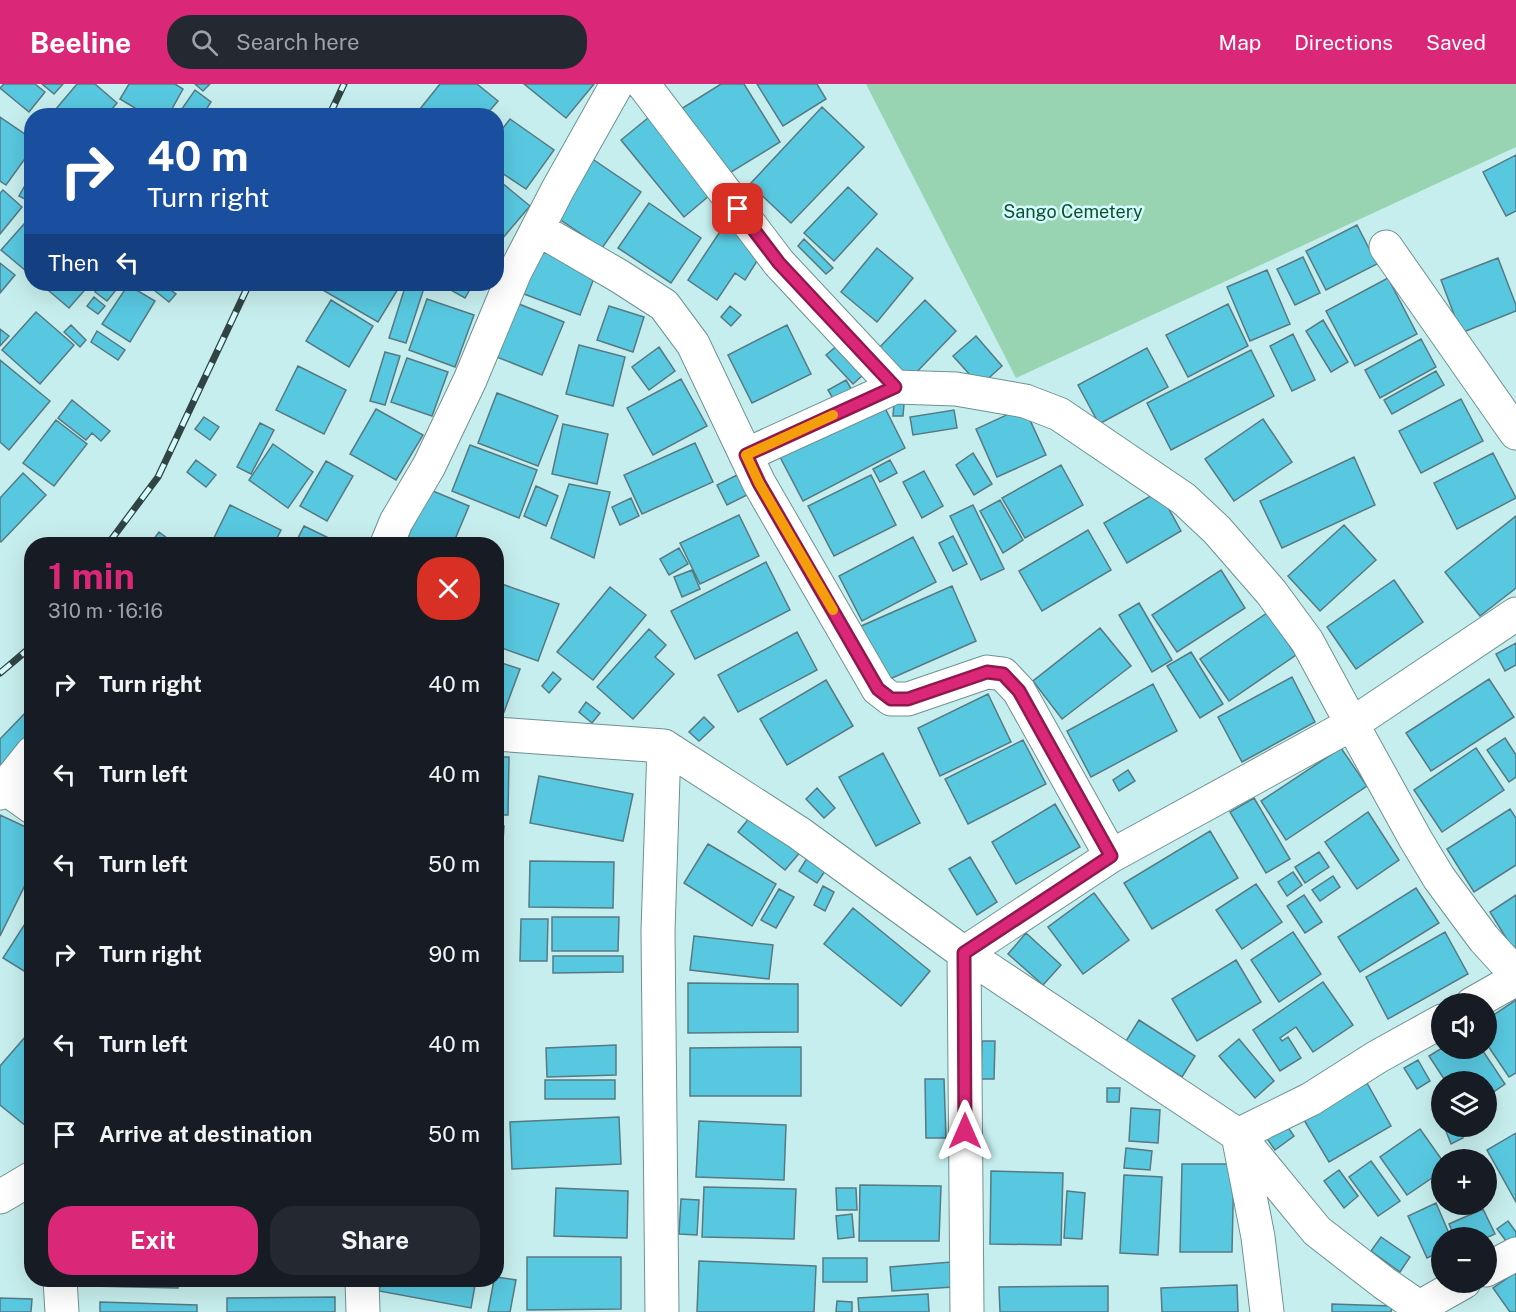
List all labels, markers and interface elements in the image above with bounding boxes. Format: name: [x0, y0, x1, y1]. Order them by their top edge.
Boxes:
search box: [167, 15, 587, 69]
text: Beeline: [30, 26, 131, 59]
icon: search: [188, 26, 221, 59]
text: Search here: [236, 29, 360, 55]
text: Map: [1219, 30, 1261, 55]
text: Directions: [1294, 30, 1393, 55]
text: Saved: [1426, 30, 1486, 55]
text: 40 m: [147, 131, 249, 180]
icon: right: [48, 132, 126, 210]
text: Turn right: [147, 181, 270, 213]
pin: [712, 183, 763, 234]
icon: arrive: [721, 192, 754, 225]
park label: Sango Cemetery: [1003, 201, 1143, 222]
icon: left: [111, 246, 144, 279]
text: Then: [48, 250, 99, 276]
text: 1 min: [48, 555, 135, 597]
button: close: [417, 557, 480, 620]
text: 310 m · 16:16: [48, 599, 163, 623]
icon: right: [48, 668, 81, 701]
text: Turn right: [99, 671, 202, 697]
text: 40 m: [428, 671, 480, 697]
icon: left: [48, 758, 81, 791]
text: Turn left: [99, 761, 188, 787]
text: 40 m: [428, 761, 480, 787]
icon: left: [48, 848, 81, 881]
text: Turn left: [99, 851, 188, 877]
text: 50 m: [428, 851, 480, 877]
icon: right: [48, 938, 81, 971]
text: Turn right: [99, 941, 202, 967]
text: 90 m: [429, 941, 480, 967]
map controls: [1431, 993, 1497, 1293]
button: sound: [1431, 993, 1497, 1059]
icon: left: [48, 1028, 81, 1061]
text: Turn left: [99, 1031, 188, 1057]
text: 40 m: [428, 1031, 480, 1057]
button: layers: [1431, 1071, 1497, 1137]
position arrow: [933, 1099, 997, 1163]
icon: arrive: [48, 1118, 81, 1151]
text: Arrive at destination: [99, 1121, 312, 1147]
text: 50 m: [428, 1121, 480, 1147]
button: +: [1431, 1149, 1497, 1215]
button: Exit: [48, 1206, 258, 1275]
button: Share: [270, 1206, 480, 1275]
button: −: [1431, 1227, 1497, 1293]

